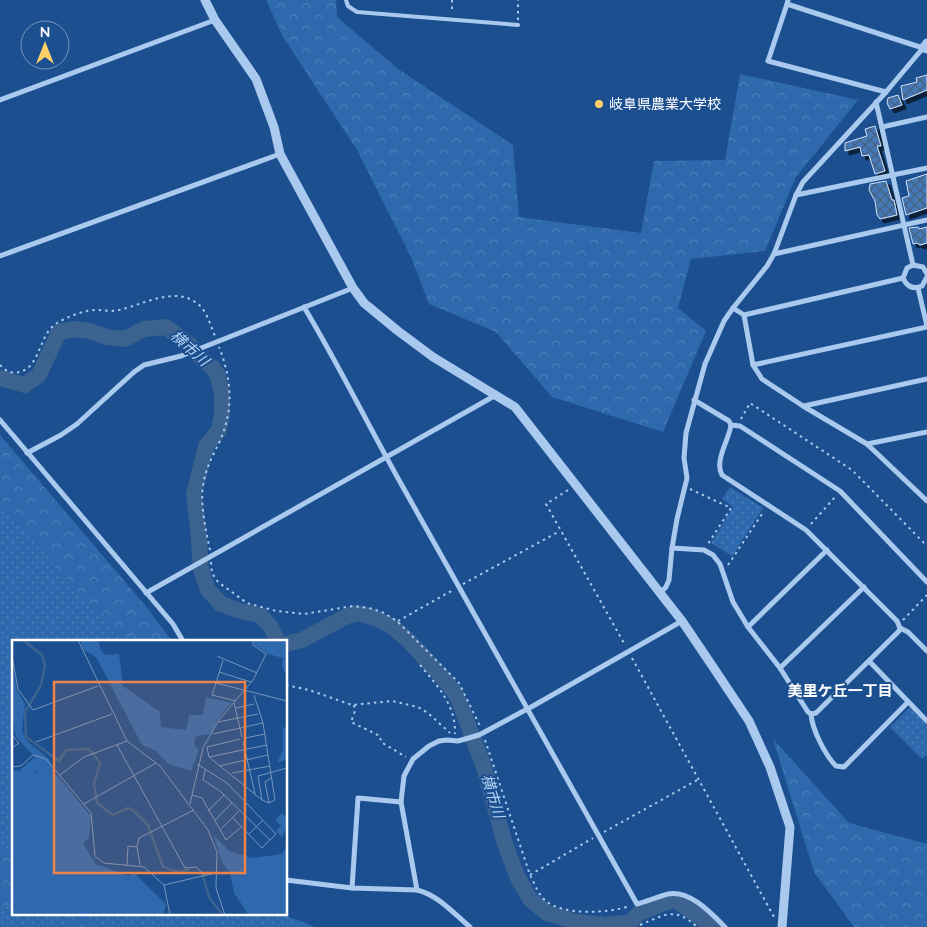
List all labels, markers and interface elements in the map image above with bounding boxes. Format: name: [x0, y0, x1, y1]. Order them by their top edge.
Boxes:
north arrow: [20, 20, 70, 70]
text: N: [40, 23, 50, 41]
place label: 岐阜県農業大学校: [609, 95, 721, 113]
marker: 岐阜県農業大学校: [593, 98, 605, 110]
water label: 横市川: [167, 326, 215, 371]
inset map: [12, 640, 288, 914]
district label: 美里ケ丘一丁目: [787, 681, 893, 700]
water label: 横市川: [477, 772, 509, 822]

